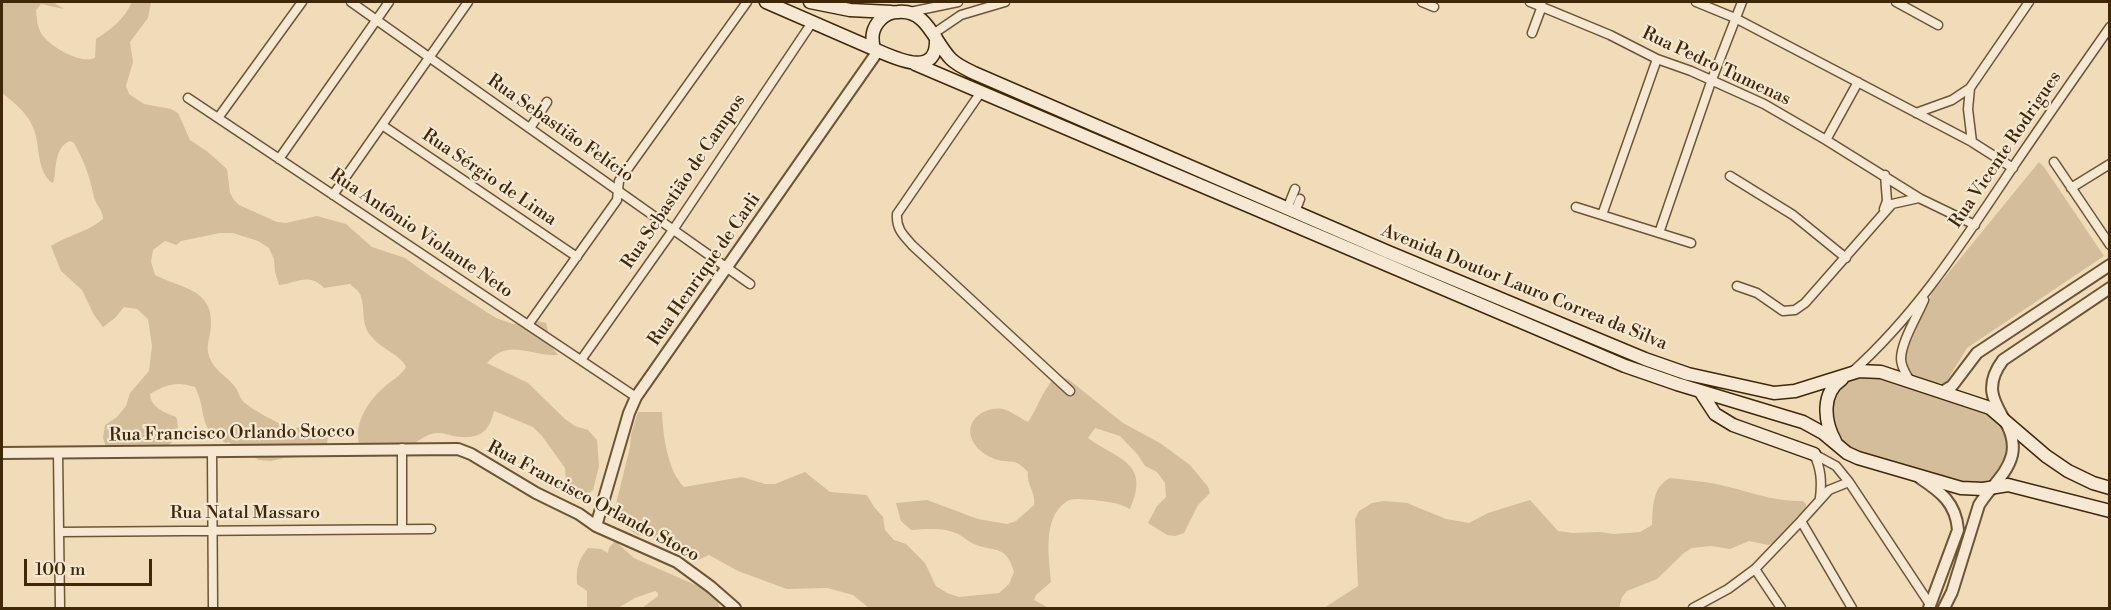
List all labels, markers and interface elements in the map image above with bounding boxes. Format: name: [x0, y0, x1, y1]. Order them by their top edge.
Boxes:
street label: Rua Pedro Tumenas: [1638, 23, 1794, 111]
street label: Rua Vicente Rodrigues: [1945, 67, 2067, 233]
street label: Rua Sebastião Felício: [483, 70, 637, 188]
street label: Rua Sebastião de Campos: [617, 90, 751, 274]
street label: Rua Sérgio de Lima: [418, 125, 560, 231]
street label: Rua Antônio Violante Neto: [325, 165, 517, 303]
street label: Rua Henrique de Carli: [644, 190, 766, 350]
street label: Avenida Doutor Lauro Correa da Silva: [1378, 221, 1670, 355]
street label: Rua Francisco Orlando Stocco: [109, 421, 355, 447]
street label: Rua Francisco Orlando Stoco: [483, 437, 703, 567]
street label: Rua Natal Massaro: [170, 503, 320, 525]
scale bar: [27, 547, 154, 585]
text: 100 m: [35, 558, 86, 581]

